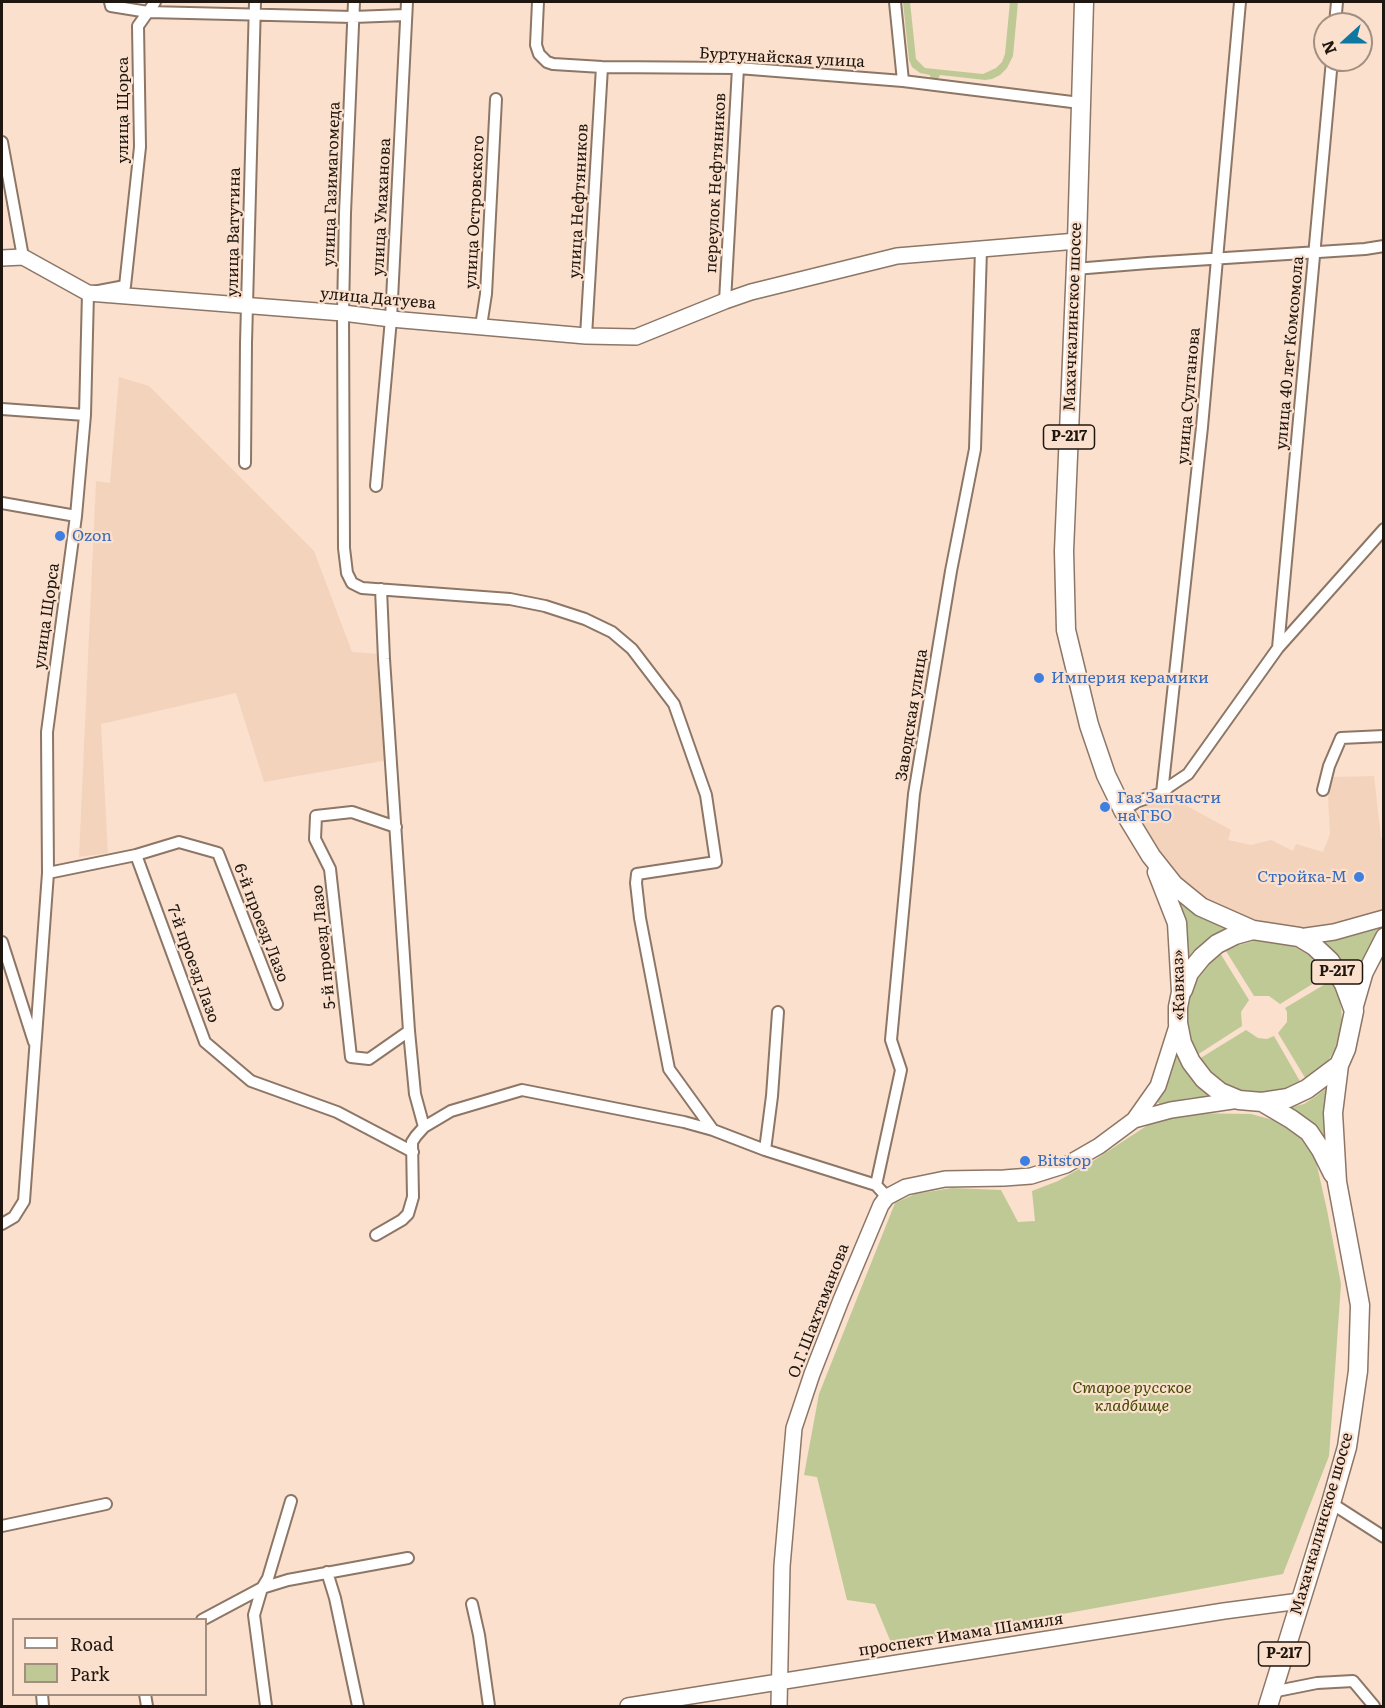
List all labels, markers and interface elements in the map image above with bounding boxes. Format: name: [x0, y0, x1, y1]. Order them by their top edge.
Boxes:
north arrow: [1313, 12, 1373, 72]
text: N: [1314, 37, 1342, 58]
street label: Буртунайская улица: [699, 44, 865, 72]
street label: улица Щорса: [113, 57, 133, 163]
street label: переулок Нефтяников: [702, 92, 730, 274]
street label: улица Газимагомеда: [320, 101, 344, 267]
street label: улица Нефтяников: [565, 123, 593, 279]
street label: улица Островского: [461, 135, 489, 289]
street label: улица Умаханова: [369, 137, 395, 277]
street label: улица Ватутина: [223, 167, 245, 297]
street label: Махачкалинское шоссе: [1060, 222, 1086, 412]
street label: улица 40 лет Комсомола: [1272, 255, 1308, 451]
street label: улица Датуева: [319, 284, 437, 314]
street label: улица Султанова: [1173, 327, 1205, 465]
road number: Р-217: [1044, 425, 1094, 449]
place label: Ozon: [72, 526, 112, 546]
marker: Ozon: [53, 529, 67, 543]
street label: улица Щорса: [30, 562, 64, 670]
street label: Заводская улица: [892, 647, 932, 783]
place label: Империя керамики: [1051, 668, 1209, 688]
marker: Империя керамики: [1032, 671, 1046, 685]
place label: Газ Запчасти на ГБО: [1117, 788, 1221, 826]
marker: Газ Запчасти на ГБО: [1098, 800, 1112, 814]
street label: 6-й проезд Лазо: [230, 861, 292, 985]
place label: Стройка-М: [1257, 867, 1347, 887]
marker: Стройка-М: [1352, 870, 1366, 884]
street label: 5-й проезд Лазо: [308, 884, 340, 1010]
street label: 7-й проезд Лазо: [163, 902, 223, 1026]
street label: «Кавказ»: [1169, 949, 1189, 1021]
road number: Р-217: [1312, 960, 1362, 984]
place label: Bitstop: [1037, 1151, 1091, 1171]
marker: Bitstop: [1018, 1154, 1032, 1168]
street label: О.Г.Шахтаманова: [784, 1241, 854, 1381]
park label: Старое русское кладбище: [1072, 1378, 1192, 1416]
street label: Махачкалинское шоссе: [1287, 1430, 1357, 1618]
street label: проспект Имама Шамиля: [857, 1609, 1065, 1661]
legend: [12, 1618, 207, 1696]
text: Road: [70, 1630, 114, 1657]
road number: Р-217: [1258, 1642, 1310, 1666]
text: Park: [70, 1660, 109, 1687]

